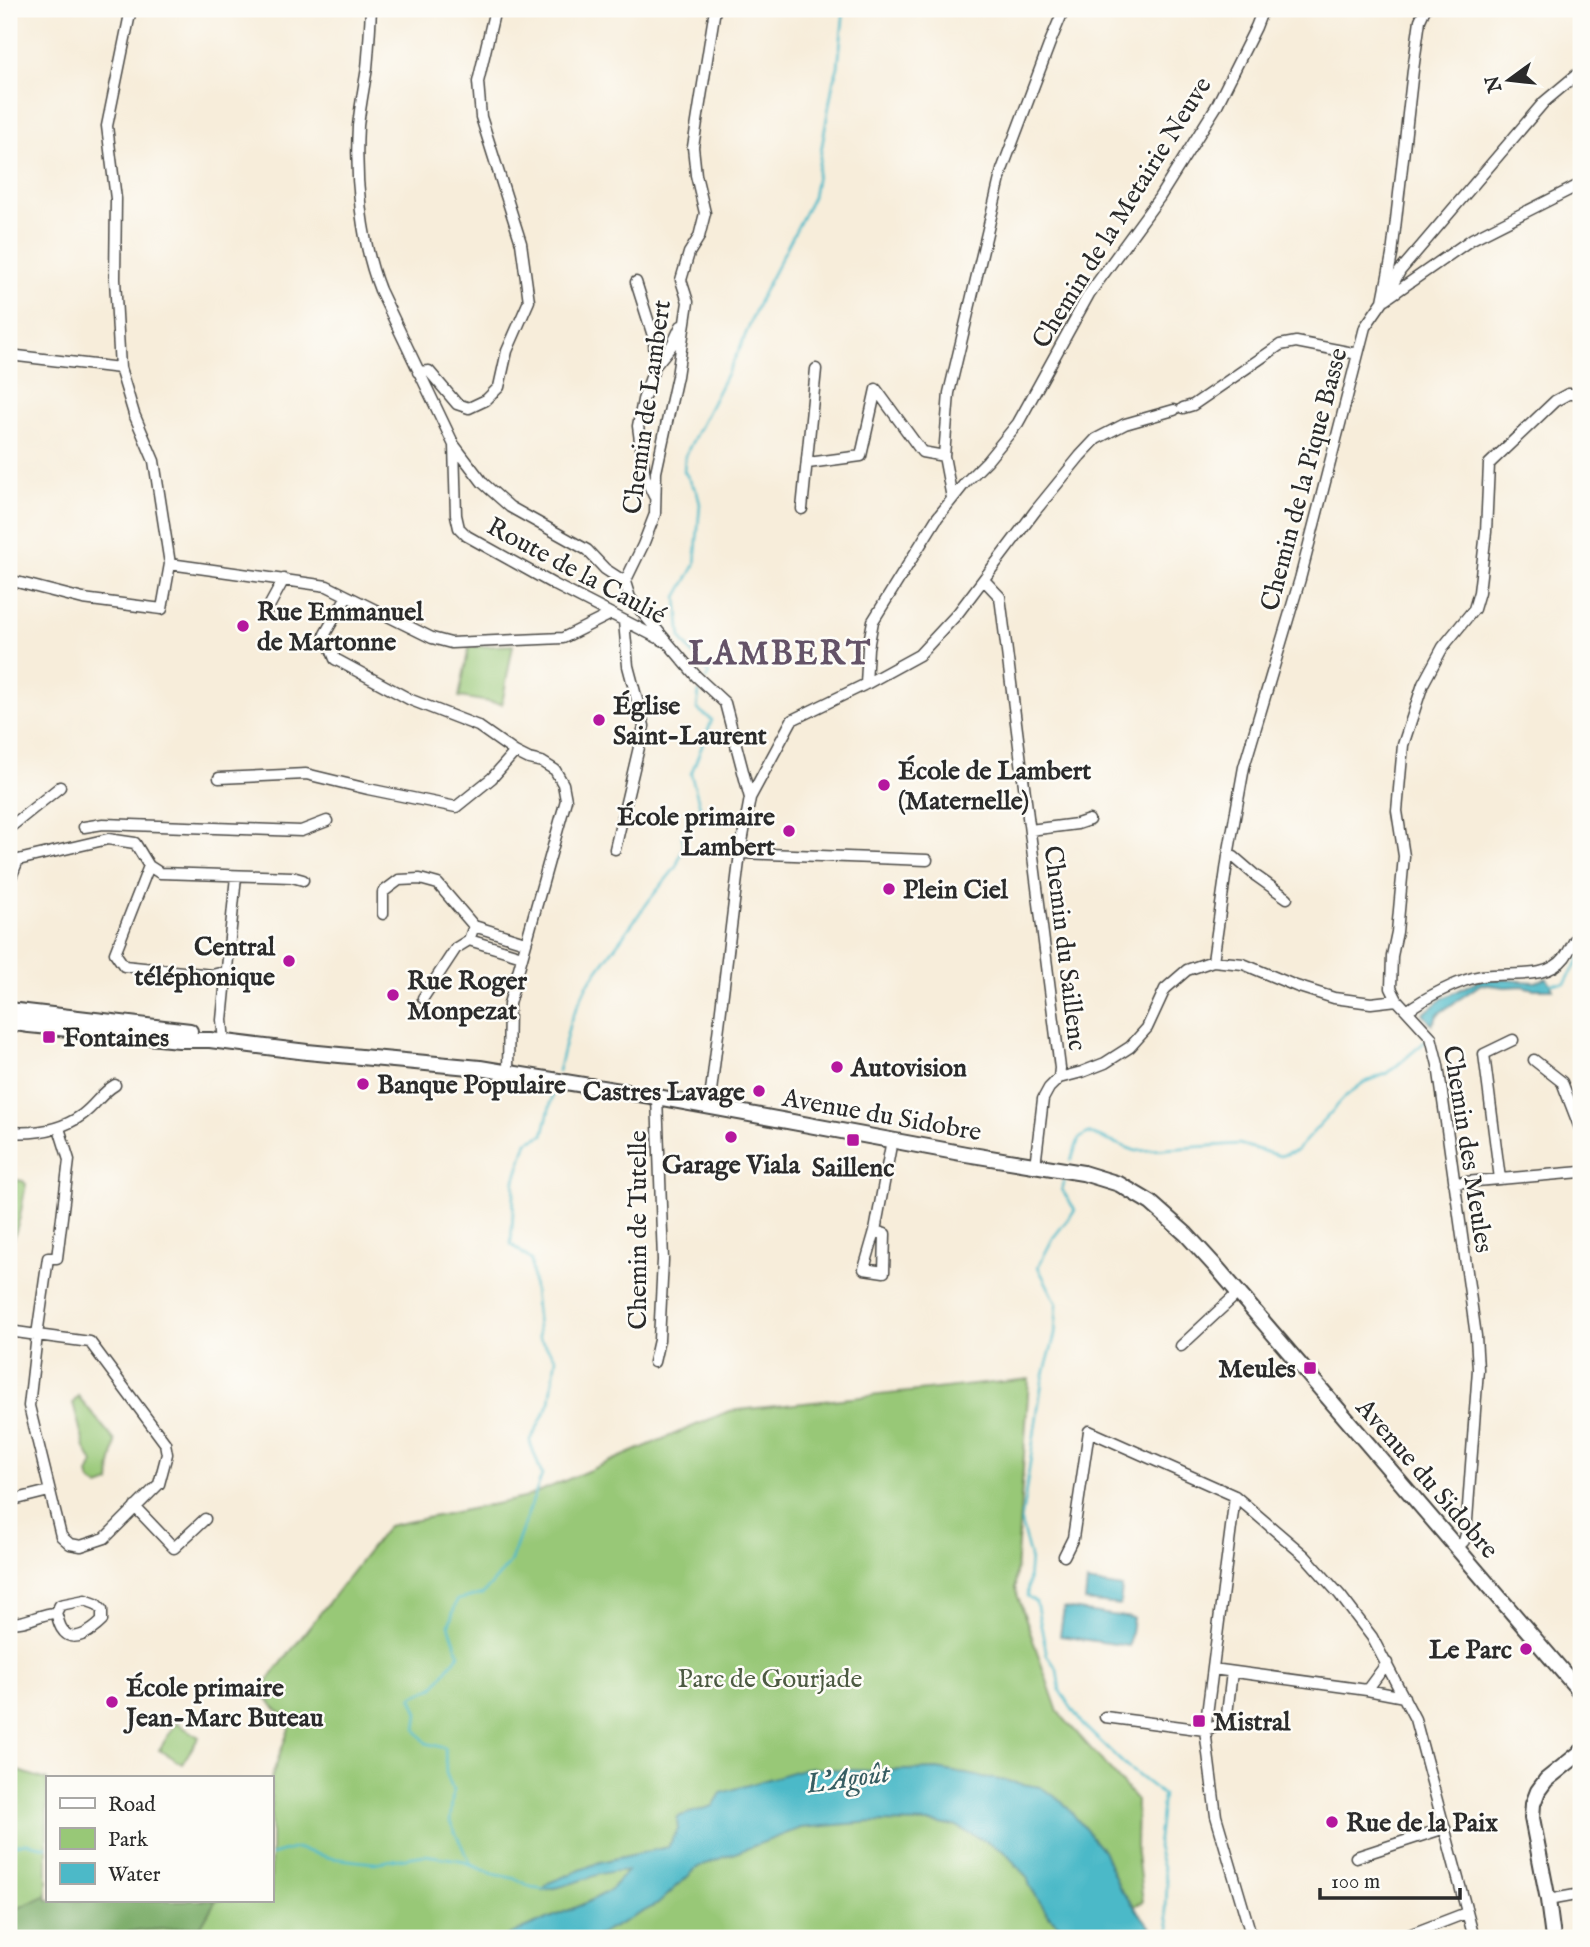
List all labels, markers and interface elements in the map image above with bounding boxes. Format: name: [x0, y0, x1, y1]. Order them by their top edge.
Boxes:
north arrow: [1474, 46, 1544, 116]
street label: Chemin de la Metairie Neuve: [1025, 71, 1220, 355]
text: N: [1481, 72, 1508, 96]
street label: Chemin de Lambert: [616, 298, 679, 517]
street label: Chemin de la Pique Basse: [1253, 344, 1355, 614]
street label: Route de la Caulié: [481, 510, 672, 632]
place label: Rue Emmanuel de Martonne: [257, 596, 424, 659]
marker: Rue Emmanuel de Martonne: [235, 618, 251, 634]
district label: LAMBERT: [688, 634, 872, 676]
place label: Église Saint-Laurent: [613, 690, 767, 753]
marker: Église Saint-Laurent: [591, 712, 607, 728]
place label: École de Lambert (Maternelle): [898, 755, 1091, 818]
marker: École de Lambert (Maternelle): [876, 777, 892, 793]
place label: École primaire Lambert: [617, 801, 775, 864]
marker: École primaire Lambert: [781, 823, 797, 839]
street label: Chemin du Saillenc: [1036, 844, 1093, 1053]
place label: Plein Ciel: [903, 874, 1009, 907]
marker: Plein Ciel: [881, 881, 897, 897]
place label: Central téléphonique: [135, 931, 276, 994]
marker: Central téléphonique: [281, 953, 297, 969]
place label: Rue Roger Monpezat: [407, 965, 527, 1028]
marker: Rue Roger Monpezat: [385, 987, 401, 1003]
place label: Fontaines: [63, 1022, 169, 1055]
marker: Fontaines: [41, 1029, 57, 1045]
street label: Chemin des Meules: [1435, 1043, 1500, 1255]
place label: Autovision: [850, 1052, 967, 1085]
marker: Autovision: [829, 1059, 845, 1075]
place label: Banque Populaire: [377, 1069, 566, 1102]
marker: Banque Populaire: [355, 1076, 371, 1092]
place label: Castres Lavage: [583, 1076, 745, 1109]
street label: Avenue du Sidobre: [779, 1082, 984, 1149]
marker: Castres Lavage: [751, 1083, 767, 1099]
marker: Garage Viala: [723, 1129, 739, 1145]
street label: Chemin de Tutelle: [622, 1130, 655, 1330]
marker: Saillenc: [845, 1132, 861, 1148]
place label: Garage Viala: [662, 1149, 801, 1182]
place label: Saillenc: [812, 1152, 894, 1185]
place label: Meules: [1218, 1353, 1296, 1386]
marker: Meules: [1302, 1360, 1318, 1376]
street label: Avenue du Sidobre: [1348, 1391, 1505, 1566]
place label: Le Parc: [1429, 1634, 1512, 1667]
marker: Le Parc: [1518, 1641, 1534, 1657]
park label: Parc de Gourjade: [678, 1663, 862, 1696]
place label: École primaire Jean-Marc Buteau: [123, 1672, 324, 1735]
marker: École primaire Jean-Marc Buteau: [104, 1694, 120, 1710]
place label: Mistral: [1213, 1706, 1291, 1739]
marker: Mistral: [1191, 1713, 1207, 1729]
water label: L'Agoût: [803, 1756, 893, 1803]
legend: [46, 1776, 273, 1902]
text: Road: [108, 1792, 156, 1819]
place label: Rue de la Paix: [1346, 1807, 1498, 1840]
marker: Rue de la Paix: [1324, 1814, 1340, 1830]
text: Park: [108, 1827, 149, 1854]
scale bar: [1320, 1856, 1460, 1900]
text: Water: [108, 1862, 161, 1889]
text: 100 m: [1331, 1869, 1380, 1896]

